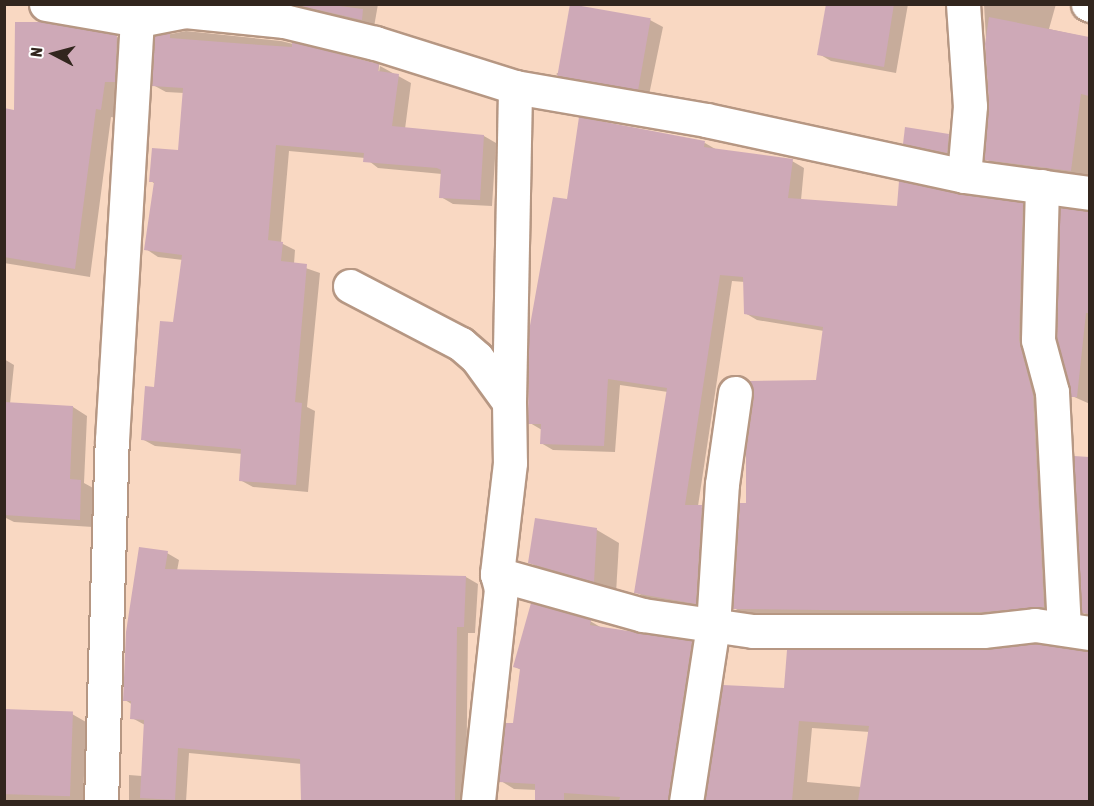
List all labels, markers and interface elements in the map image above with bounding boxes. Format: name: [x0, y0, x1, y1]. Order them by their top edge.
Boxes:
north arrow: [24, 24, 84, 84]
text: N: [27, 46, 46, 58]

